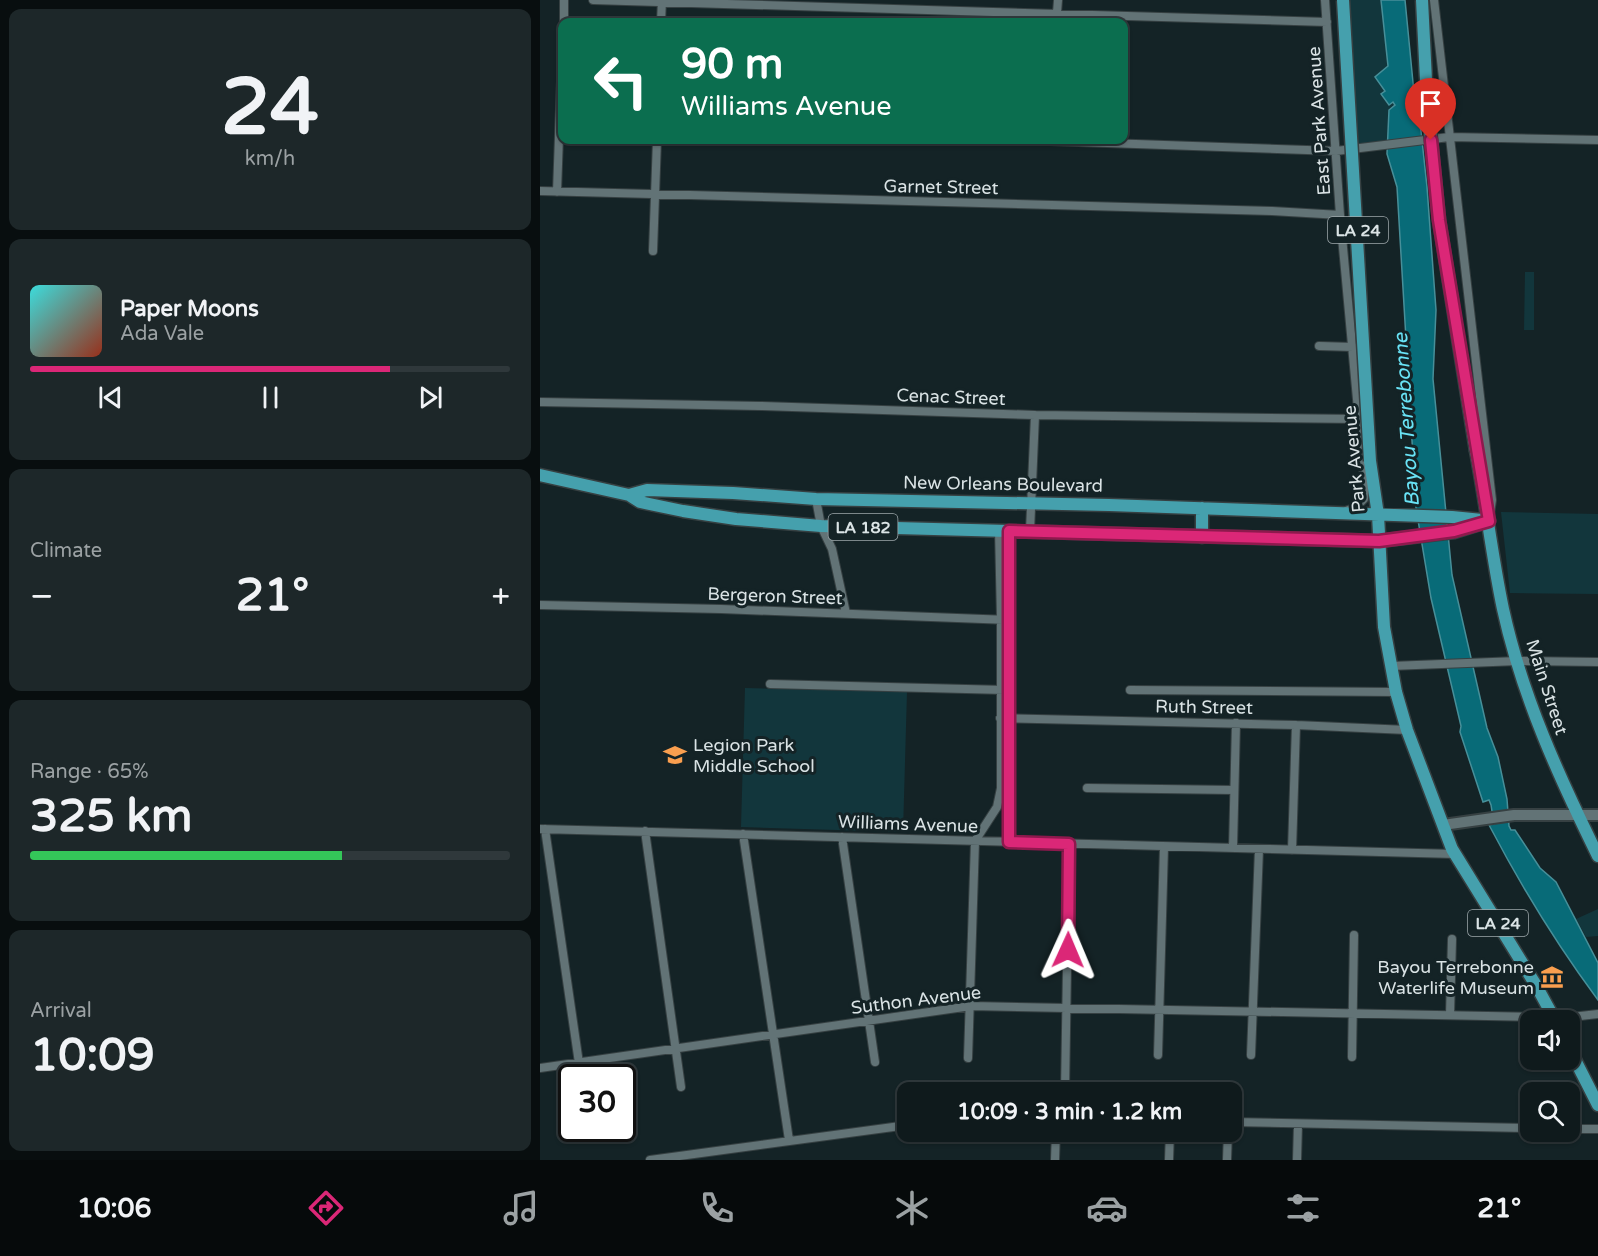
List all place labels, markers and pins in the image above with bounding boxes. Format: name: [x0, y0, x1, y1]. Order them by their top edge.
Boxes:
pin: [1405, 78, 1456, 140]
place label: Legion Park Middle School: [693, 734, 815, 777]
school or university icon: Legion Park Middle School: [662, 742, 688, 768]
place label: Bayou Terrebonne Waterlife Museum: [1377, 956, 1534, 999]
museum icon: Bayou Terrebonne Waterlife Museum: [1539, 964, 1565, 990]

